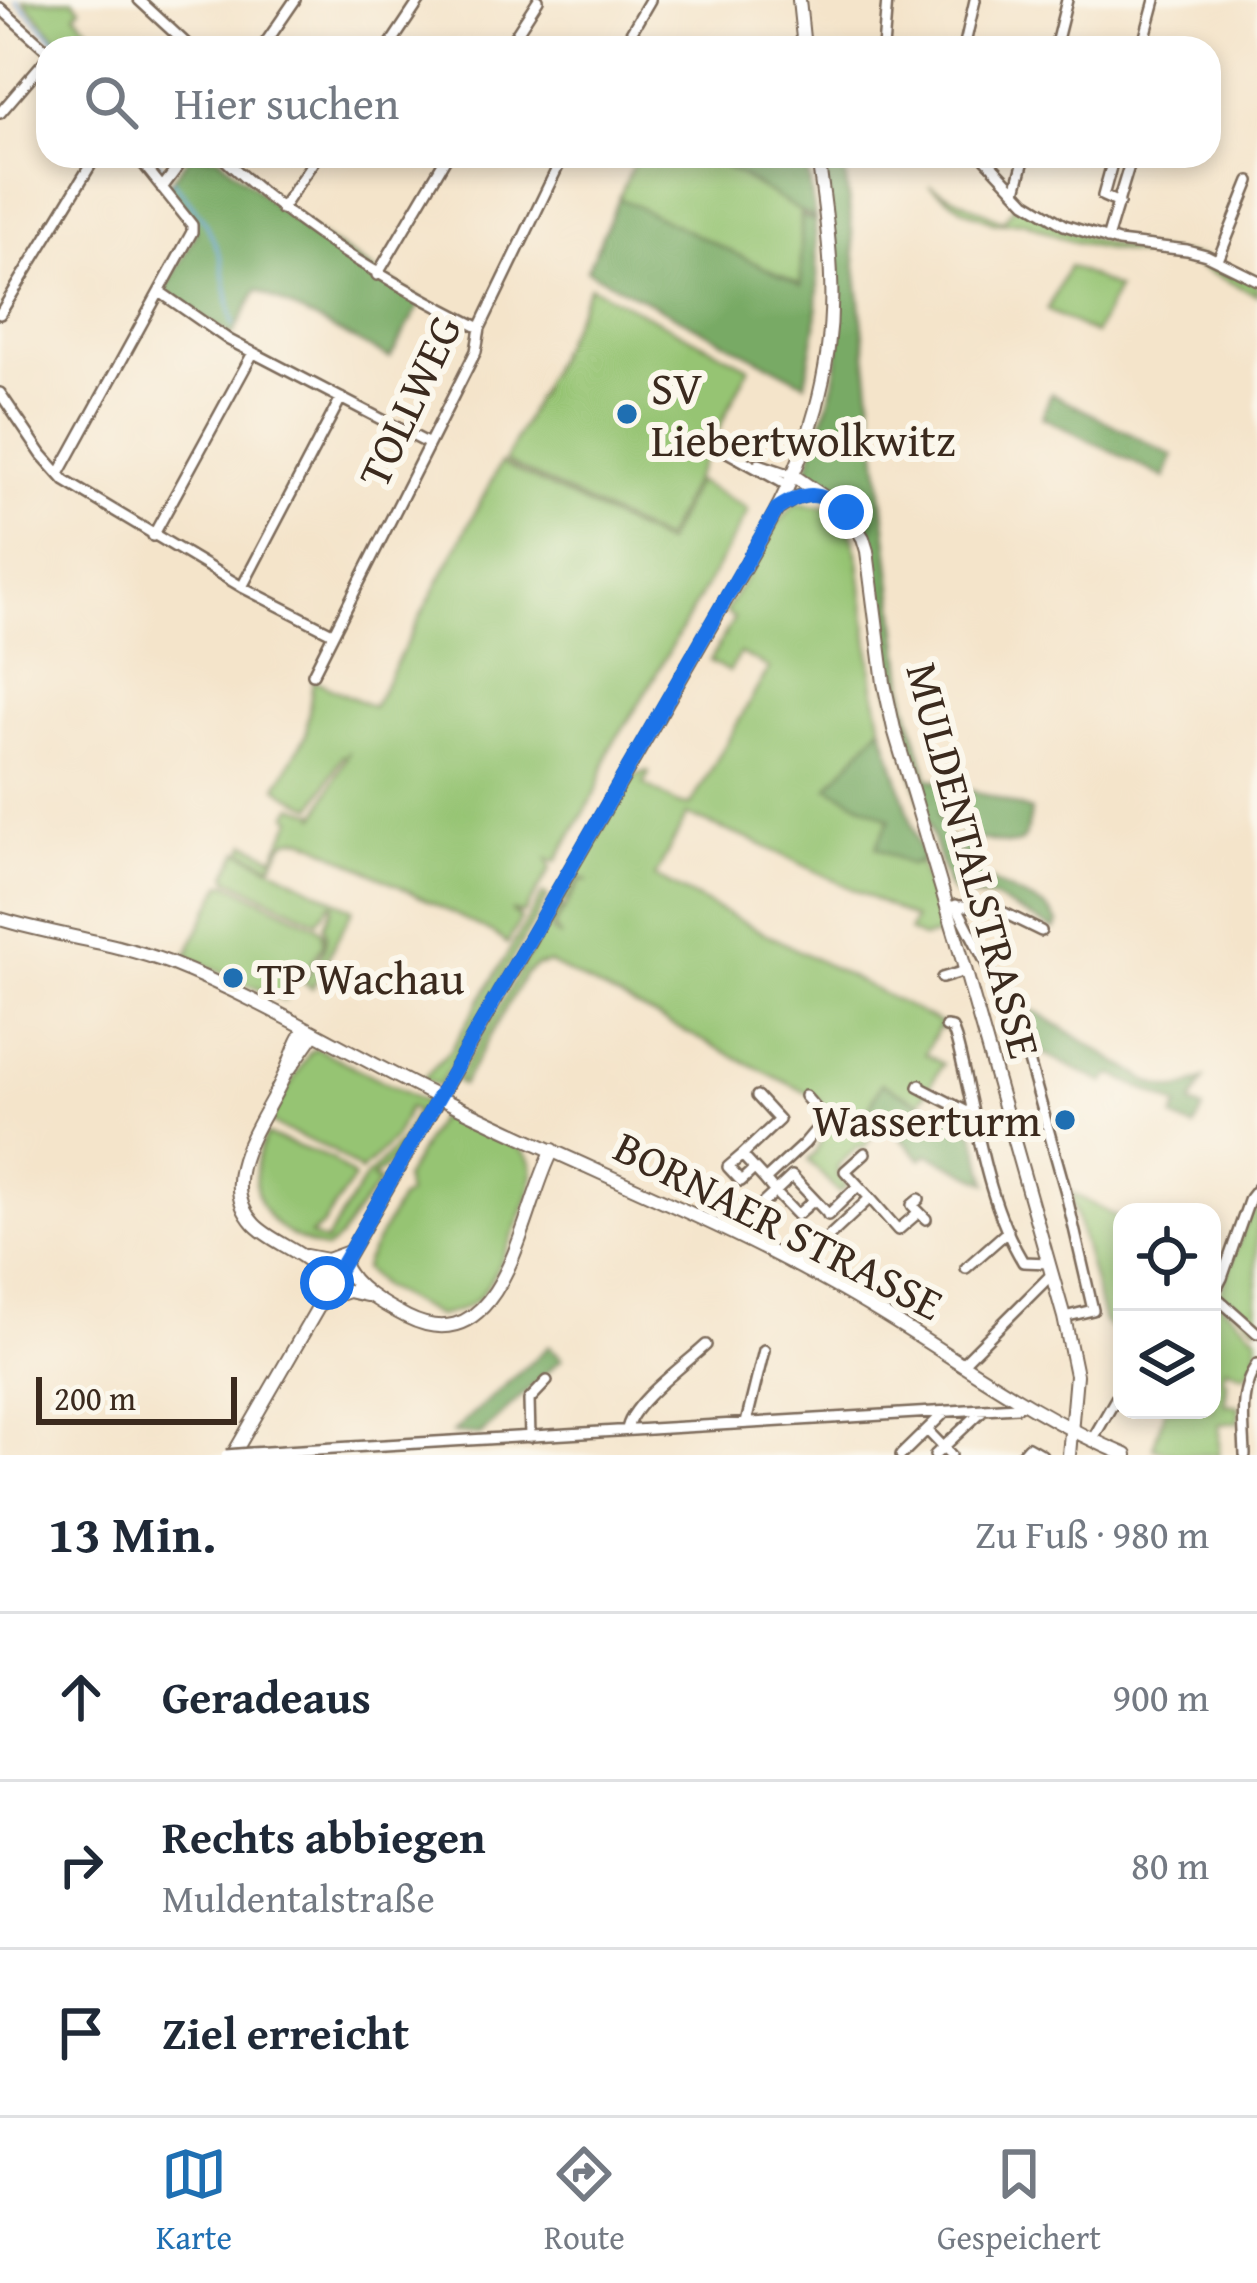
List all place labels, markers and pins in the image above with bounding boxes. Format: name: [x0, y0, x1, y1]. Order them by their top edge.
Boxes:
place label: SV Liebertwolkwitz: [651, 355, 955, 472]
marker: SV Liebertwolkwitz: [614, 401, 640, 427]
place label: TP Wachau: [257, 945, 465, 1010]
marker: TP Wachau: [220, 965, 246, 991]
place label: Wasserturm: [812, 1087, 1041, 1152]
marker: Wasserturm: [1052, 1107, 1078, 1133]

